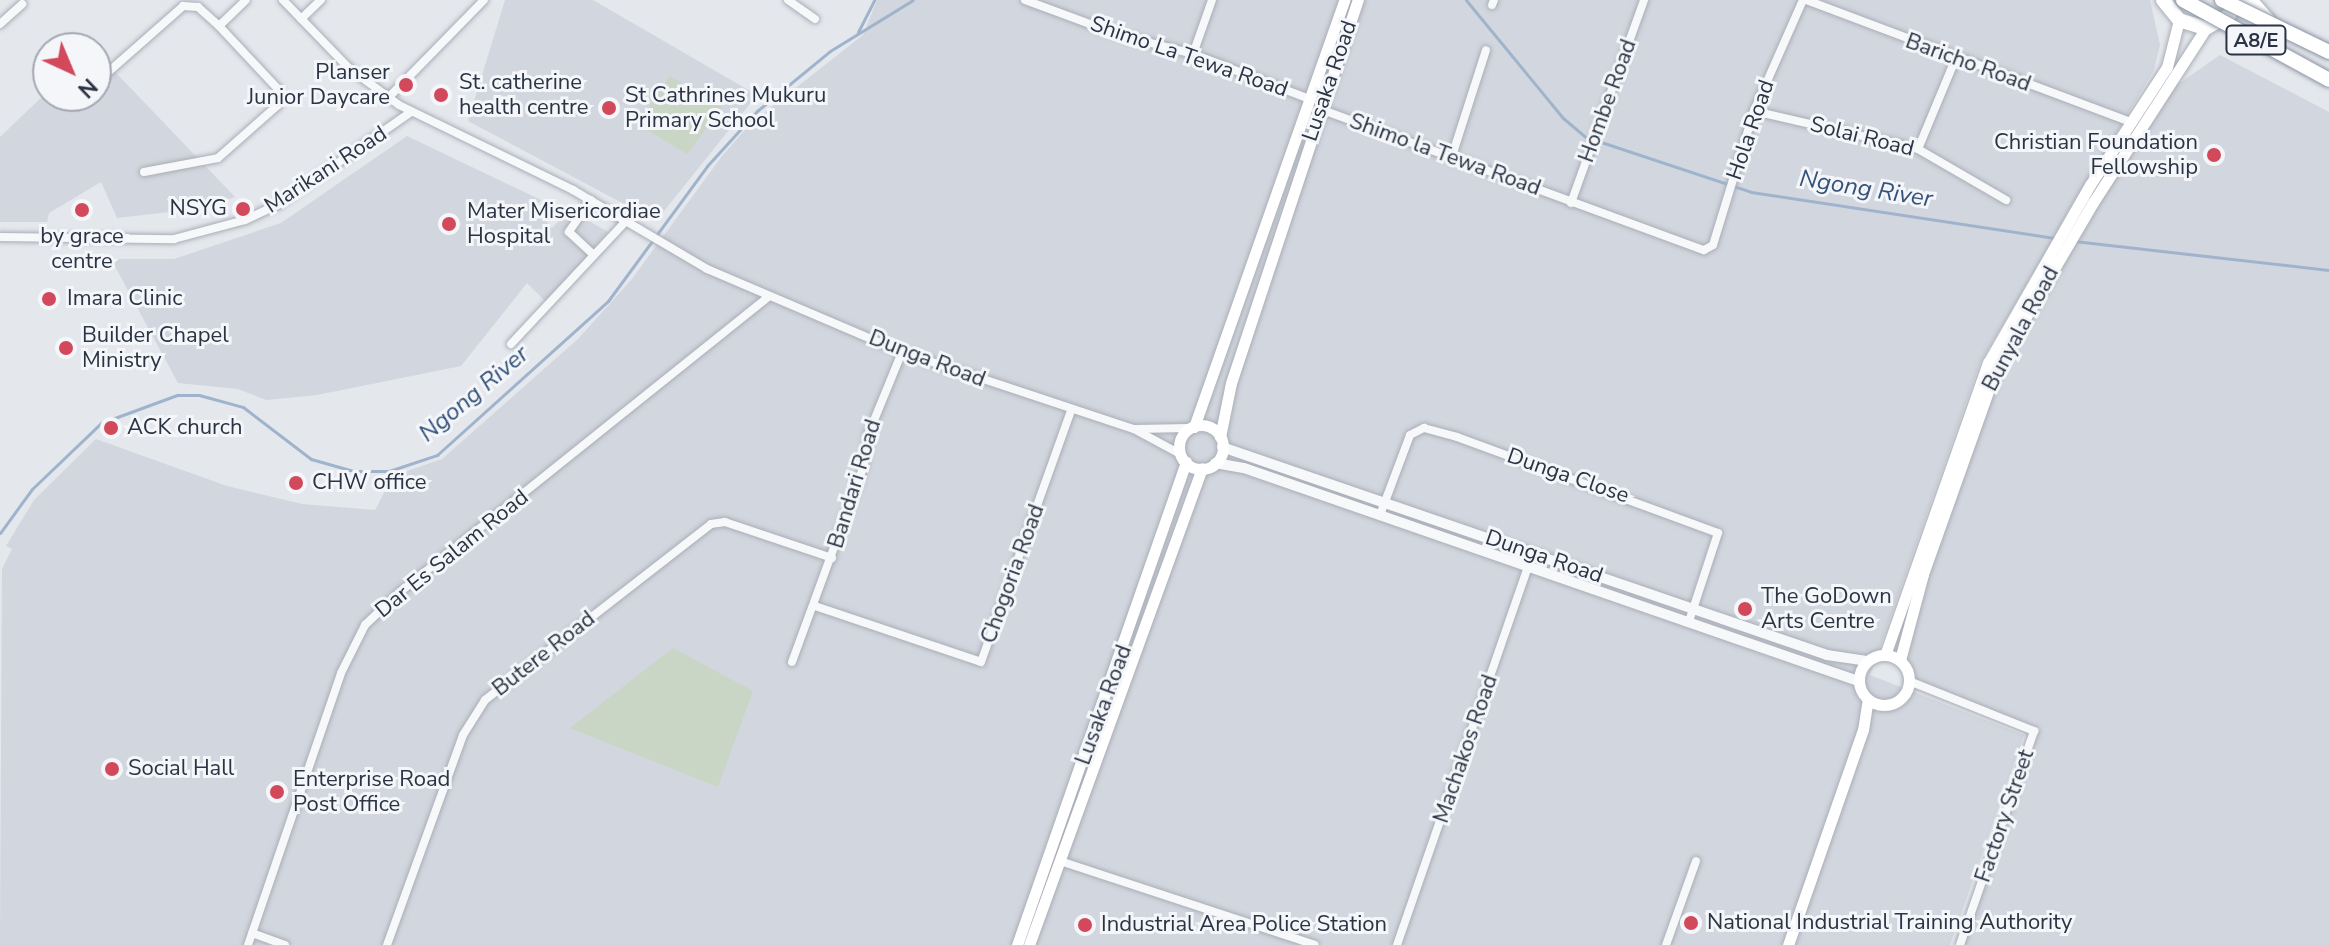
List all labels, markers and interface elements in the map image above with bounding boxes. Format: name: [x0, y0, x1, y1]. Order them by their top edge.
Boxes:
street label: Shimo La Tewa Road: [1087, 11, 1291, 103]
street label: Lusaka Road: [1297, 17, 1363, 145]
road number: A8/E: [2224, 24, 2288, 56]
street label: Baricho Road: [1902, 28, 2034, 98]
north arrow: [32, 32, 112, 112]
street label: Hombe Road: [1574, 36, 1642, 166]
place label: Planser Junior Daycare: [247, 59, 390, 110]
place label: St. catherine health centre: [459, 69, 588, 120]
text: N: [71, 71, 104, 104]
marker: Planser Junior Daycare: [397, 76, 415, 94]
street label: Hola Road: [1722, 77, 1780, 183]
place label: St Cathrines Mukuru Primary School: [625, 82, 826, 134]
marker: St. catherine health centre: [430, 84, 452, 106]
marker: St Cathrines Mukuru Primary School: [600, 99, 618, 117]
street label: Shimo la Tewa Road: [1346, 108, 1544, 202]
street label: Solai Road: [1807, 111, 1917, 163]
street label: Marikani Road: [260, 121, 392, 219]
place label: Christian Foundation Fellowship: [1994, 129, 2198, 180]
marker: Christian Foundation Fellowship: [2205, 146, 2223, 164]
water label: Ngong River: [1797, 164, 1935, 214]
place label: NSYG: [169, 196, 227, 222]
place label: Mater Misericordiae Hospital: [467, 198, 661, 250]
marker: NSYG: [234, 200, 252, 218]
marker: by grace centre: [73, 201, 91, 219]
marker: Mater Misericordiae Hospital: [438, 213, 460, 235]
place label: by grace centre: [40, 223, 124, 274]
street label: Bunyala Road: [1977, 262, 2065, 396]
place label: Imara Clinic: [67, 286, 182, 312]
marker: Imara Clinic: [38, 288, 60, 310]
place label: Builder Chapel Ministry: [82, 322, 229, 374]
street label: Dunga Road: [865, 325, 989, 393]
marker: Builder Chapel Ministry: [57, 339, 75, 357]
water label: Ngong River: [413, 340, 535, 448]
place label: ACK church: [127, 415, 242, 441]
street label: Bandari Road: [823, 416, 887, 552]
marker: ACK church: [102, 419, 120, 437]
street label: Dunga Close: [1504, 443, 1632, 509]
place label: CHW office: [312, 470, 426, 496]
marker: CHW office: [287, 474, 305, 492]
street label: Dar Es Salam Road: [370, 484, 534, 624]
street label: Chogoria Road: [976, 501, 1050, 647]
street label: Dunga Road: [1482, 525, 1606, 589]
place label: The GoDown Arts Centre: [1761, 583, 1892, 634]
marker: The GoDown Arts Centre: [1736, 600, 1754, 618]
street label: Butere Road: [487, 606, 601, 702]
street label: Lusaka Road: [1070, 641, 1138, 769]
street label: Machakos Road: [1428, 671, 1504, 827]
street label: Factory Street: [1970, 746, 2040, 886]
place label: Social Hall: [128, 756, 234, 782]
marker: Social Hall: [103, 760, 121, 778]
place label: Enterprise Road Post Office: [293, 766, 450, 818]
marker: Enterprise Road Post Office: [268, 783, 286, 801]
place label: National Industrial Training Authority: [1707, 910, 2072, 936]
place label: Industrial Area Police Station: [1101, 912, 1387, 938]
marker: National Industrial Training Authority: [1682, 914, 1700, 932]
marker: Industrial Area Police Station: [1076, 916, 1094, 934]

